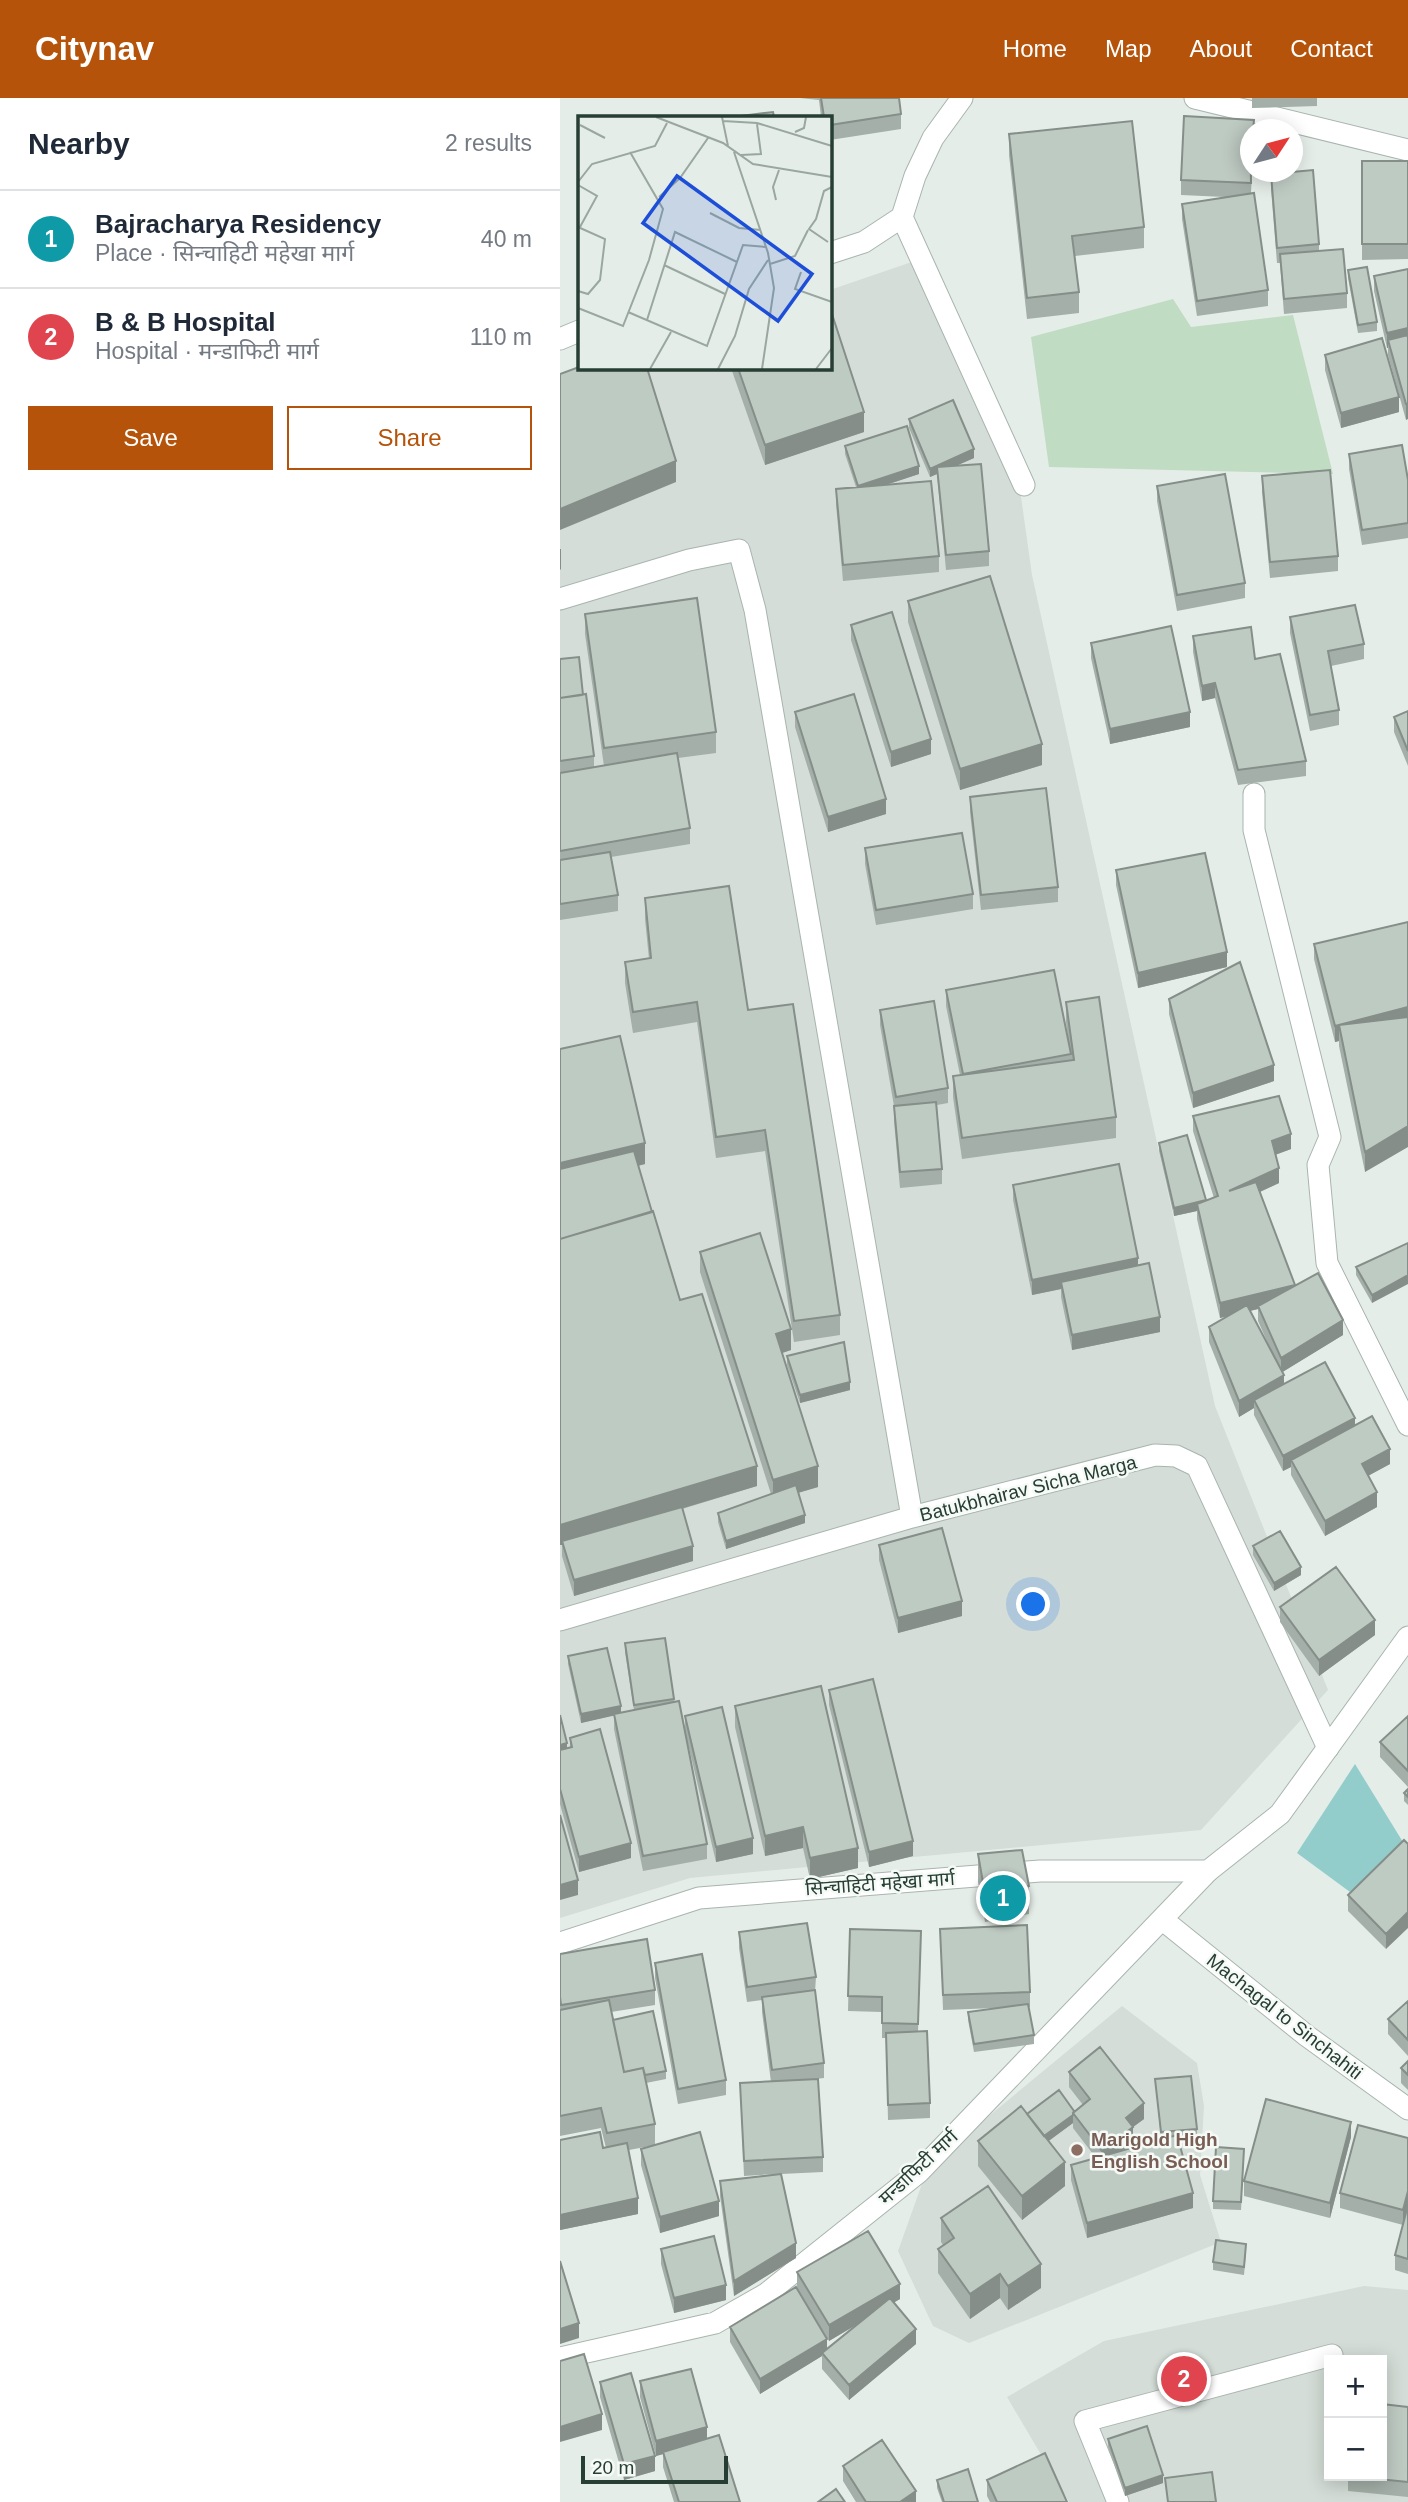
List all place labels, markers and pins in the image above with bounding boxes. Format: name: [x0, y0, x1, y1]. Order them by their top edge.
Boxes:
pin: 1: [980, 1872, 1026, 1924]
place label: Marigold High English School: [1091, 2129, 1228, 2172]
marker: Marigold High English School: [1069, 2142, 1085, 2158]
pin: 2: [1161, 2353, 1207, 2405]

